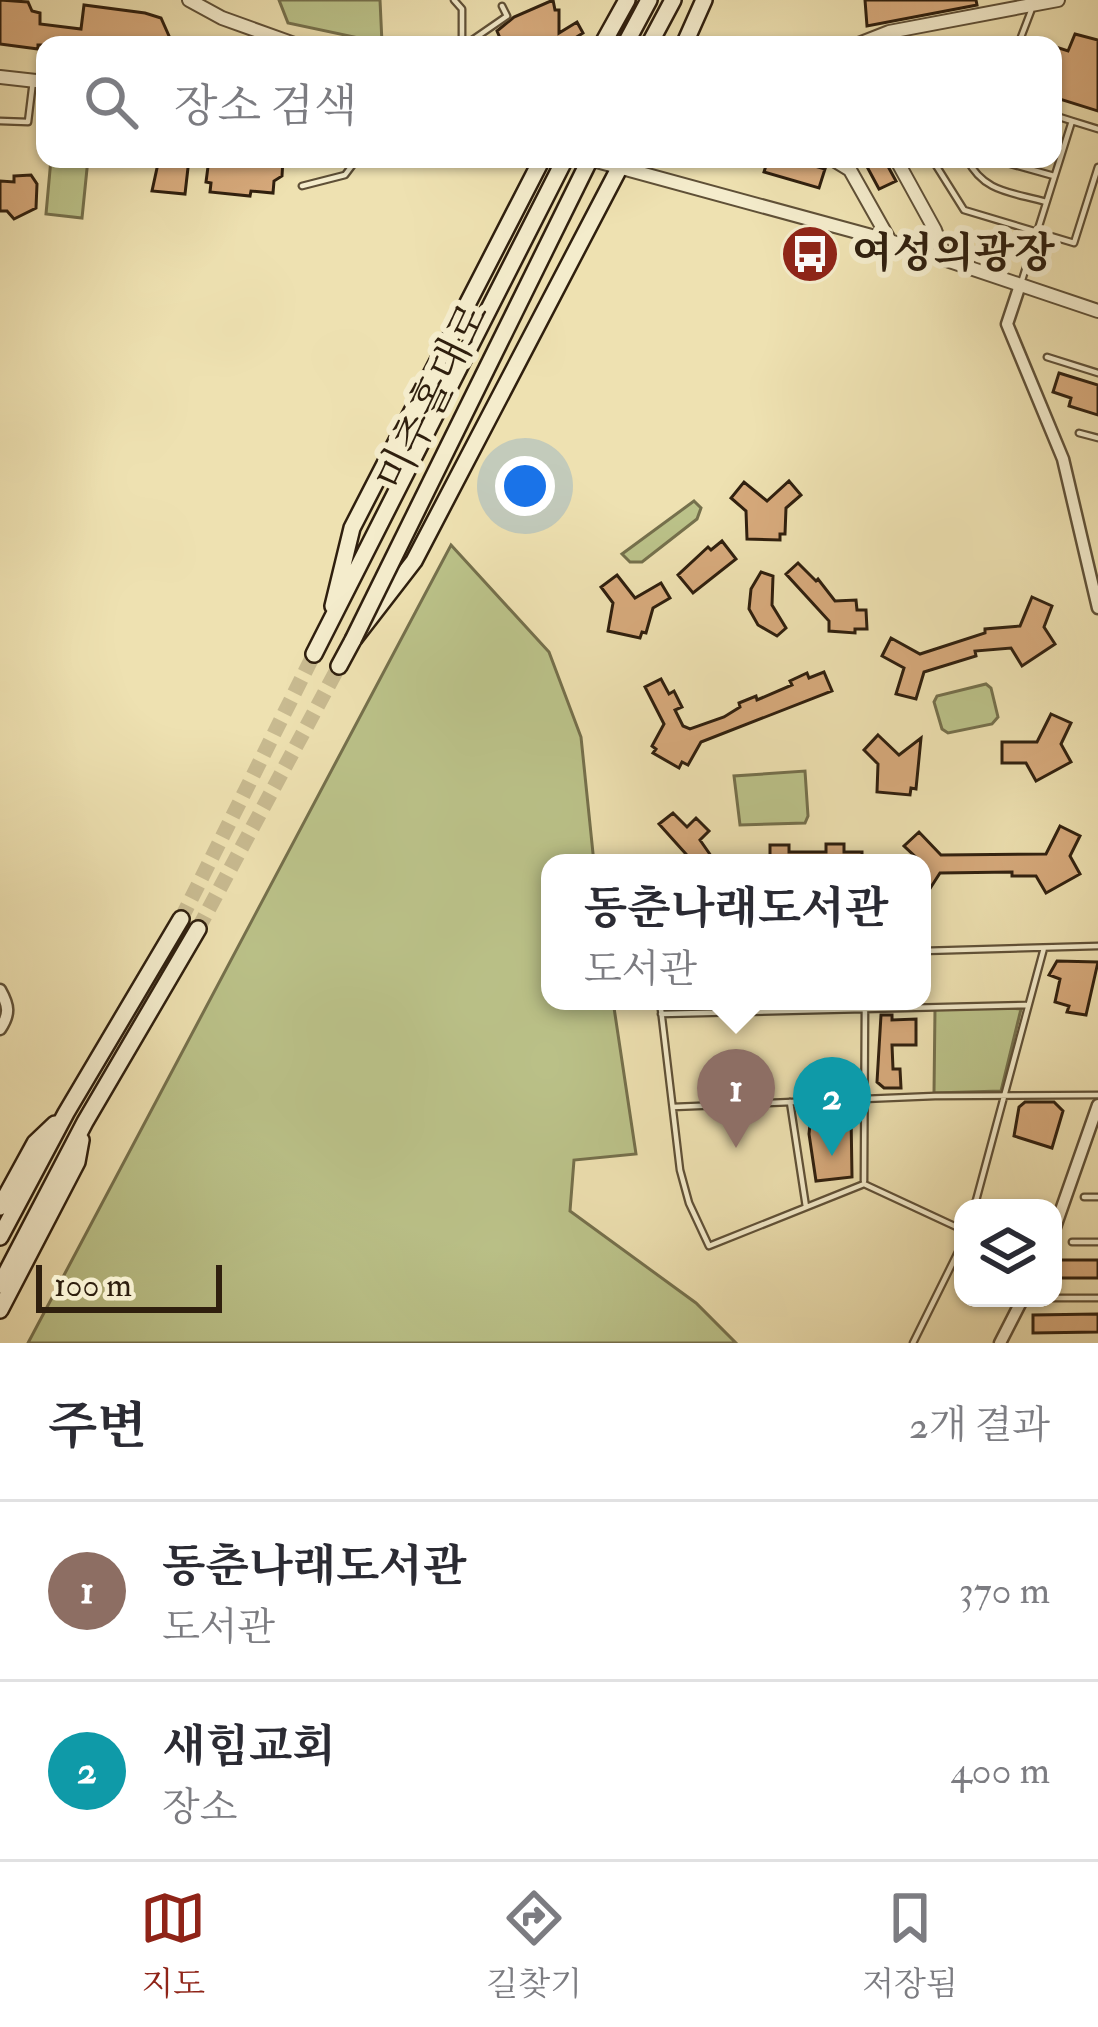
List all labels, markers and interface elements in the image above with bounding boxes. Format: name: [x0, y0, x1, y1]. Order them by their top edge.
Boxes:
search box: [36, 36, 1062, 168]
icon: search: [78, 69, 144, 135]
text: 장소 검색: [174, 79, 357, 135]
bus stop icon: 여성의광장: [779, 223, 841, 285]
place label: 여성의광장: [852, 228, 1055, 280]
street label: 미추홀대로: [365, 294, 501, 500]
your location: [495, 456, 555, 516]
popup: [541, 854, 931, 1010]
text: 동춘나래도서관: [584, 881, 888, 937]
text: 도서관: [584, 945, 697, 994]
pin: 1: [697, 1049, 775, 1148]
pin: 2: [793, 1057, 871, 1156]
map controls: [954, 1199, 1062, 1307]
button: layers: [954, 1199, 1062, 1307]
scale bar: [36, 1259, 222, 1312]
text: 100 m: [54, 1265, 132, 1306]
text: 주변: [48, 1395, 147, 1459]
text: 2개 결과: [909, 1401, 1050, 1450]
text: 동춘나래도서관: [162, 1539, 466, 1595]
text: 1: [80, 1566, 94, 1615]
text: 370 m: [959, 1566, 1050, 1615]
text: 도서관: [162, 1603, 275, 1652]
text: 새힘교회: [162, 1719, 336, 1775]
text: 2: [77, 1746, 97, 1795]
text: 400 m: [951, 1746, 1050, 1795]
text: 장소: [162, 1783, 237, 1832]
tab: 지도: [140, 1885, 206, 2005]
tab: 길찾기: [486, 1885, 582, 2005]
tab: 저장됨: [862, 1885, 958, 2005]

